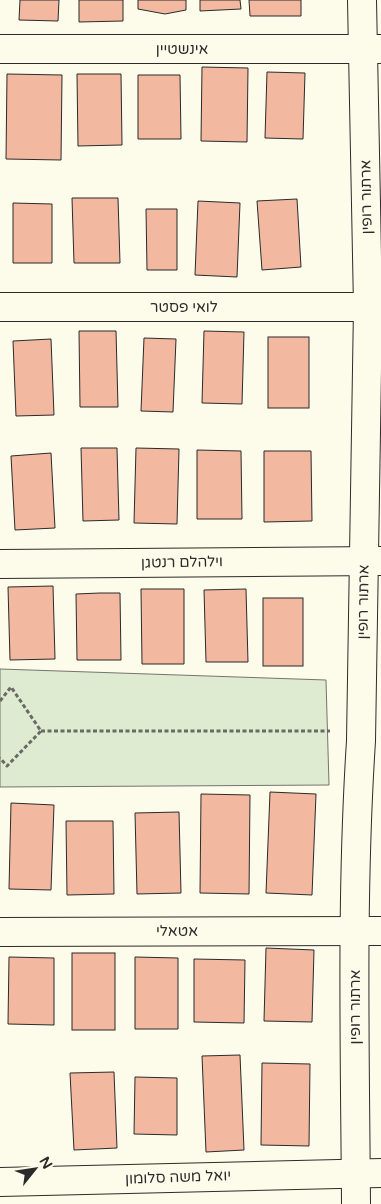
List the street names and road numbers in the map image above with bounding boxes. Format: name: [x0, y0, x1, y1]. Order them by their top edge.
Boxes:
street label: אינשטיין: [156, 40, 208, 58]
street label: ארתור רופין: [356, 159, 376, 235]
street label: לואי פסטר: [150, 298, 218, 316]
street label: וילהלם רנטגן: [141, 552, 223, 572]
street label: ארתור רופין: [353, 564, 373, 640]
street label: אטאלי: [156, 922, 198, 940]
street label: ארתור רופין: [346, 969, 364, 1044]
street label: יואל משה סלומון: [125, 1166, 231, 1188]

